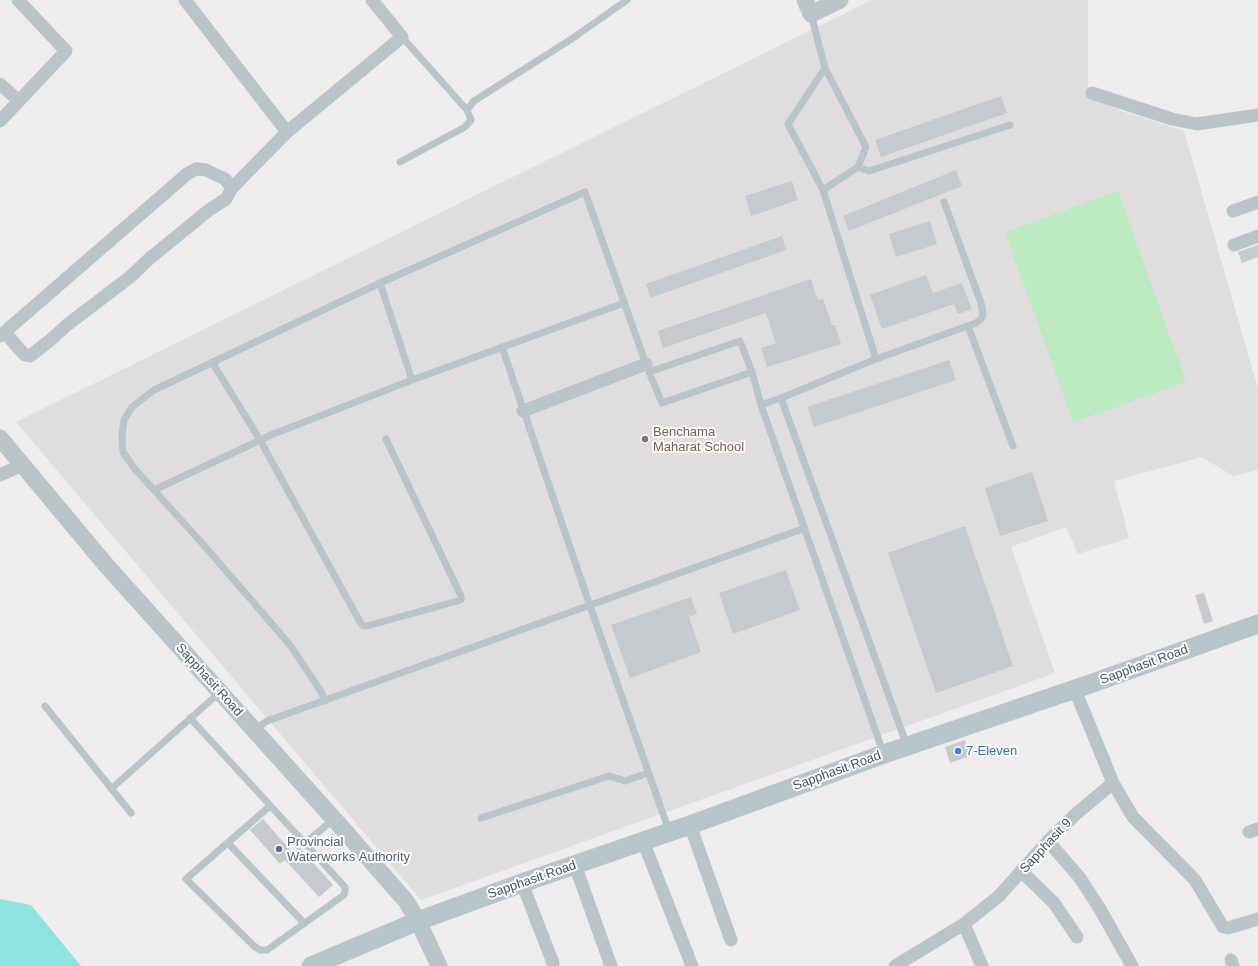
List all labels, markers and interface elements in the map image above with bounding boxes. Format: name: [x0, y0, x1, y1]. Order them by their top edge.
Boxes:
place label: Benchama Maharat School: [653, 424, 744, 455]
marker: Benchama Maharat School: [640, 434, 650, 444]
street label: Sapphasit Road: [172, 640, 246, 720]
street label: Sapphasit Road: [1098, 642, 1190, 688]
place label: 7-Eleven: [966, 743, 1017, 759]
marker: 7-Eleven: [953, 746, 963, 756]
street label: Sapphasit Road: [791, 748, 883, 794]
street label: Sapphasit 9: [1017, 816, 1075, 876]
place label: Provincial Waterworks Authority: [287, 834, 410, 865]
marker: Provincial Waterworks Authority: [274, 844, 284, 854]
street label: Sapphasit Road: [486, 858, 578, 902]

